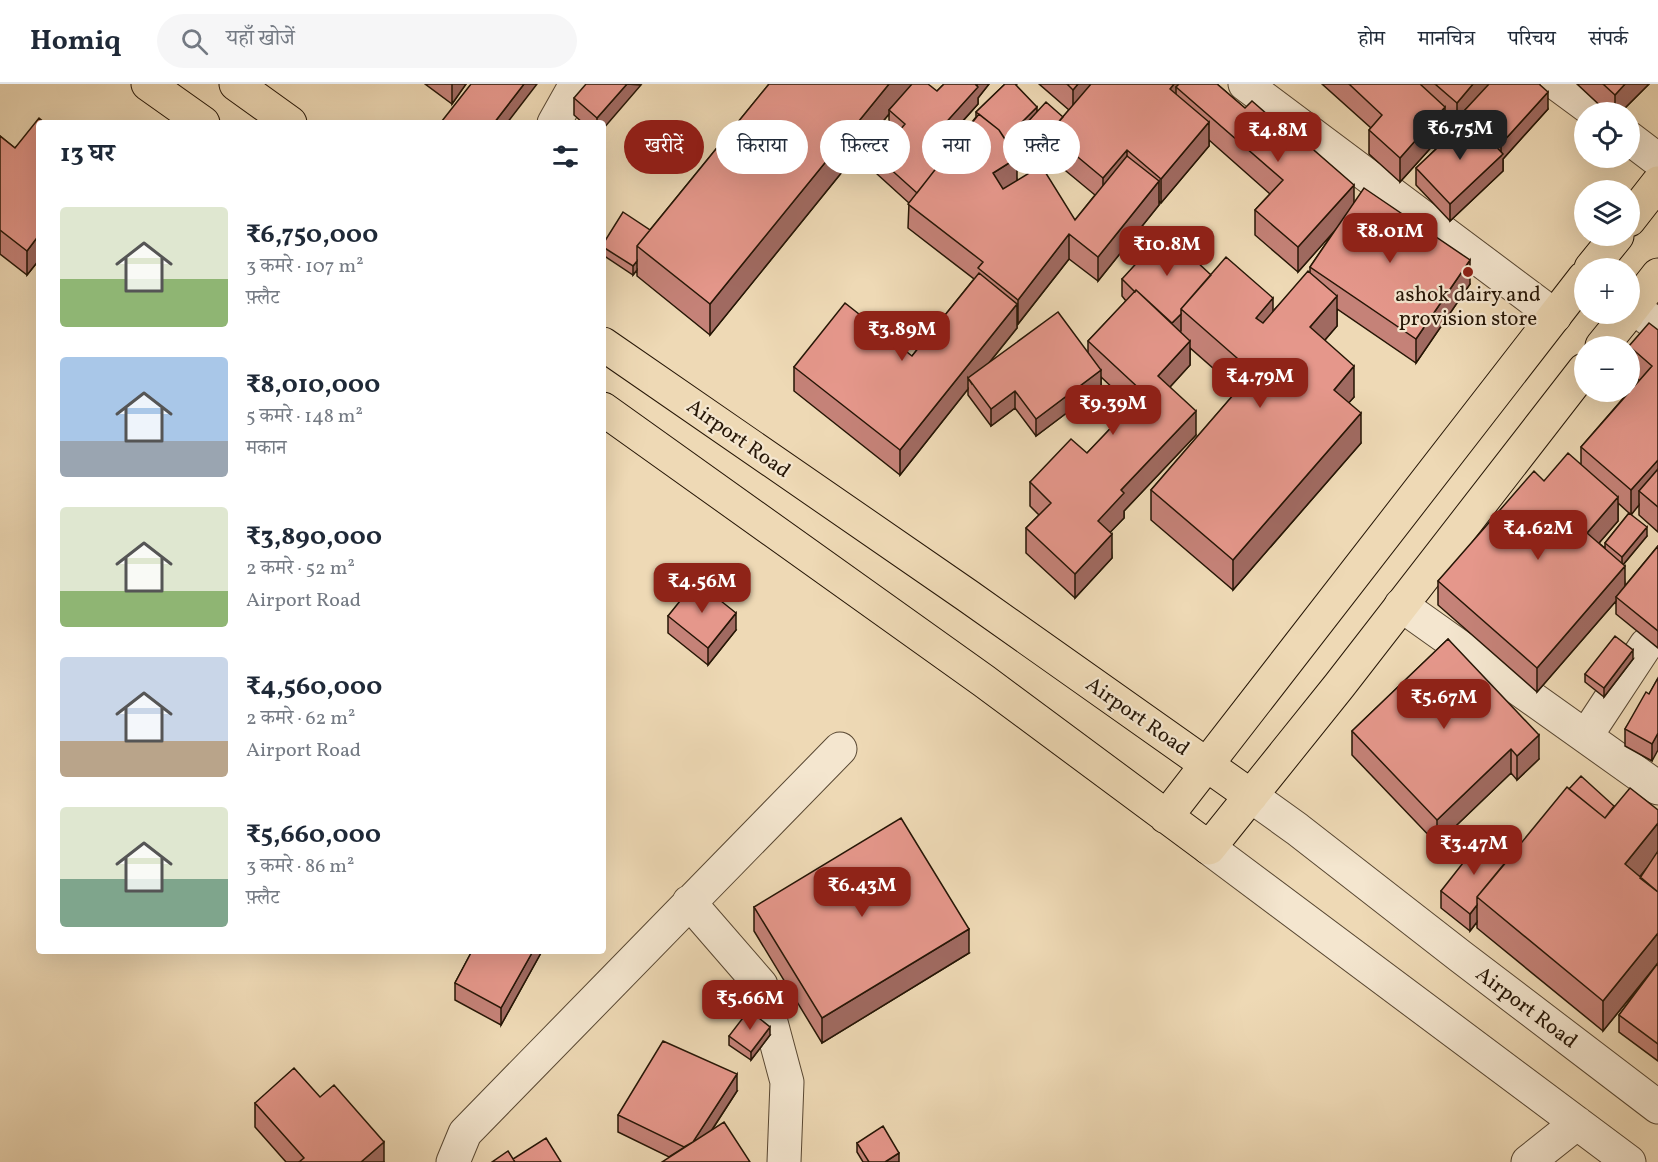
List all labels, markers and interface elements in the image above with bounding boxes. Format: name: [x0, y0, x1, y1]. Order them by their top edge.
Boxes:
search box: [157, 14, 577, 68]
text: Homiq: [30, 22, 121, 61]
text: यहाँ खोजें: [226, 24, 295, 55]
icon: search: [178, 25, 211, 58]
text: होम: [1358, 25, 1385, 54]
text: मानचित्र: [1418, 25, 1475, 54]
text: परिचय: [1508, 25, 1556, 54]
text: संपर्क: [1589, 25, 1628, 54]
map controls: [1574, 102, 1640, 402]
button: locate: [1574, 102, 1640, 168]
pin: ₹6.75M: [1411, 110, 1509, 161]
pin: ₹4.8M: [1236, 112, 1320, 163]
text: ₹6.75M: [1427, 115, 1493, 143]
text: ₹4.8M: [1248, 117, 1308, 145]
chip: खरीदें: [624, 120, 704, 174]
chip: किराया: [716, 120, 808, 174]
chip: फ़िल्टर: [820, 120, 910, 174]
chip: नया: [922, 120, 991, 174]
chip: फ़्लैट: [1003, 120, 1080, 174]
text: 13 घर: [60, 136, 115, 172]
icon: filters: [549, 140, 582, 173]
button: layers: [1574, 180, 1640, 246]
pin: ₹8.01M: [1341, 213, 1439, 264]
text: ₹6,750,000: [246, 217, 378, 253]
text: ₹8.01M: [1356, 218, 1424, 246]
pin: ₹10.8M: [1118, 226, 1216, 277]
icon: home: [108, 231, 180, 303]
text: ₹10.8M: [1133, 231, 1201, 259]
text: 3 कमरे · 107 m²: [246, 253, 364, 281]
button: +: [1574, 258, 1640, 324]
marker: ashok dairy and provision store: [1461, 265, 1475, 279]
place label: ashok dairy and provision store: [1395, 281, 1541, 334]
text: फ़्लैट: [246, 285, 279, 313]
pin: ₹3.89M: [853, 311, 951, 362]
text: ₹3.89M: [868, 316, 936, 344]
button: −: [1574, 336, 1640, 402]
pin: ₹4.79M: [1211, 358, 1309, 409]
text: ₹4.79M: [1226, 363, 1294, 391]
text: ₹8,010,000: [246, 367, 380, 403]
icon: home: [108, 381, 180, 453]
pin: ₹9.39M: [1064, 385, 1162, 436]
text: ₹9.39M: [1079, 390, 1147, 418]
street label: Airport Road: [680, 393, 796, 486]
text: 5 कमरे · 148 m²: [246, 403, 363, 431]
text: मकान: [246, 435, 287, 463]
pin: ₹4.62M: [1489, 510, 1587, 561]
text: ₹4.62M: [1503, 515, 1573, 543]
text: ₹3,890,000: [246, 519, 382, 555]
icon: home: [108, 531, 180, 603]
text: 2 कमरे · 52 m²: [246, 555, 355, 583]
pin: ₹4.56M: [653, 563, 751, 614]
text: ₹4.56M: [668, 568, 736, 596]
text: Airport Road: [246, 587, 361, 615]
text: ₹4,560,000: [246, 669, 382, 705]
street label: Airport Road: [1079, 671, 1195, 764]
pin: ₹5.67M: [1395, 679, 1493, 730]
icon: home: [108, 681, 180, 753]
text: ₹5.67M: [1411, 684, 1477, 712]
text: 2 कमरे · 62 m²: [246, 705, 355, 733]
text: Airport Road: [246, 737, 361, 765]
text: ₹5,660,000: [246, 817, 381, 853]
pin: ₹3.47M: [1425, 825, 1523, 876]
text: ₹3.47M: [1440, 830, 1508, 858]
icon: home: [108, 831, 180, 903]
text: 3 कमरे · 86 m²: [246, 853, 354, 881]
pin: ₹6.43M: [813, 867, 911, 918]
text: ₹6.43M: [828, 872, 896, 900]
text: फ़्लैट: [246, 885, 279, 913]
street label: Airport Road: [1469, 960, 1583, 1056]
pin: ₹5.66M: [701, 980, 799, 1031]
text: ₹5.66M: [716, 985, 784, 1013]

